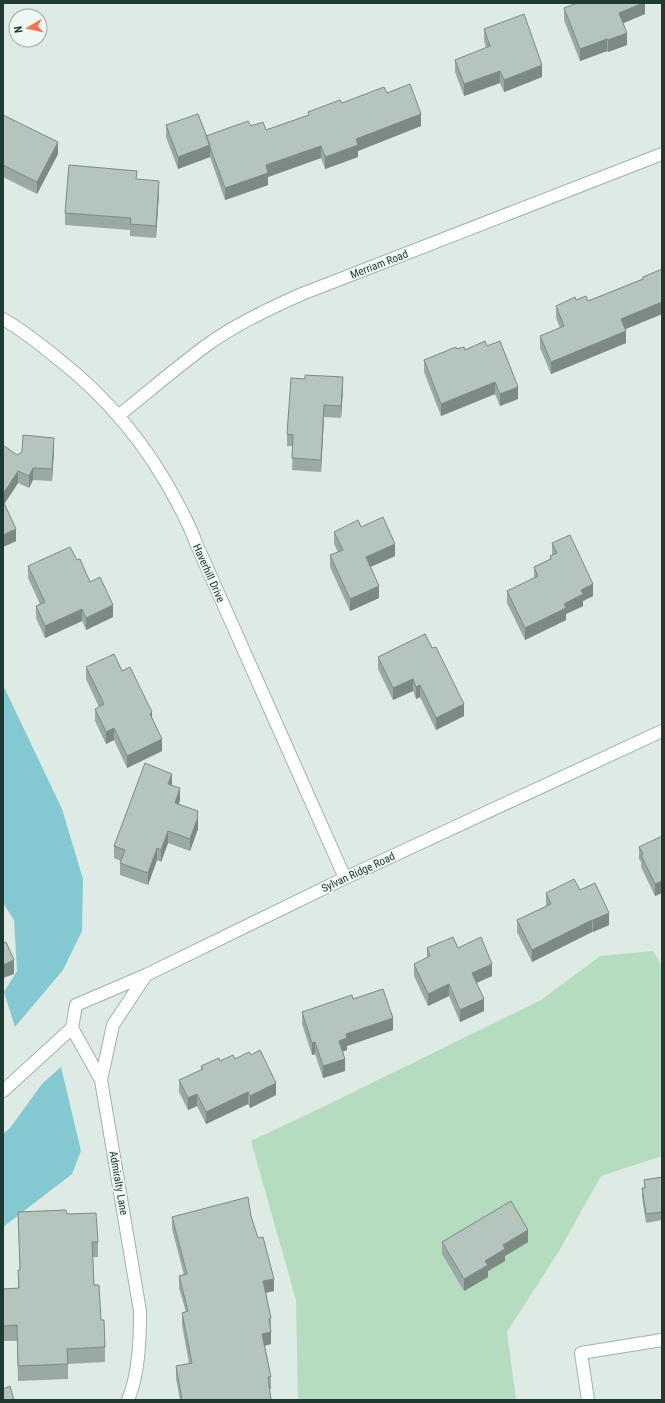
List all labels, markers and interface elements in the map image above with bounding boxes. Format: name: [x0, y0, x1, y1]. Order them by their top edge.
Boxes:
north arrow: [8, 8, 48, 48]
text: N: [12, 25, 26, 34]
street label: Merriam Road: [348, 247, 410, 281]
street label: Haverhill Drive: [190, 542, 227, 604]
street label: Sylvan Ridge Road: [319, 850, 397, 895]
street label: Admiralty Lane: [106, 1150, 131, 1216]

